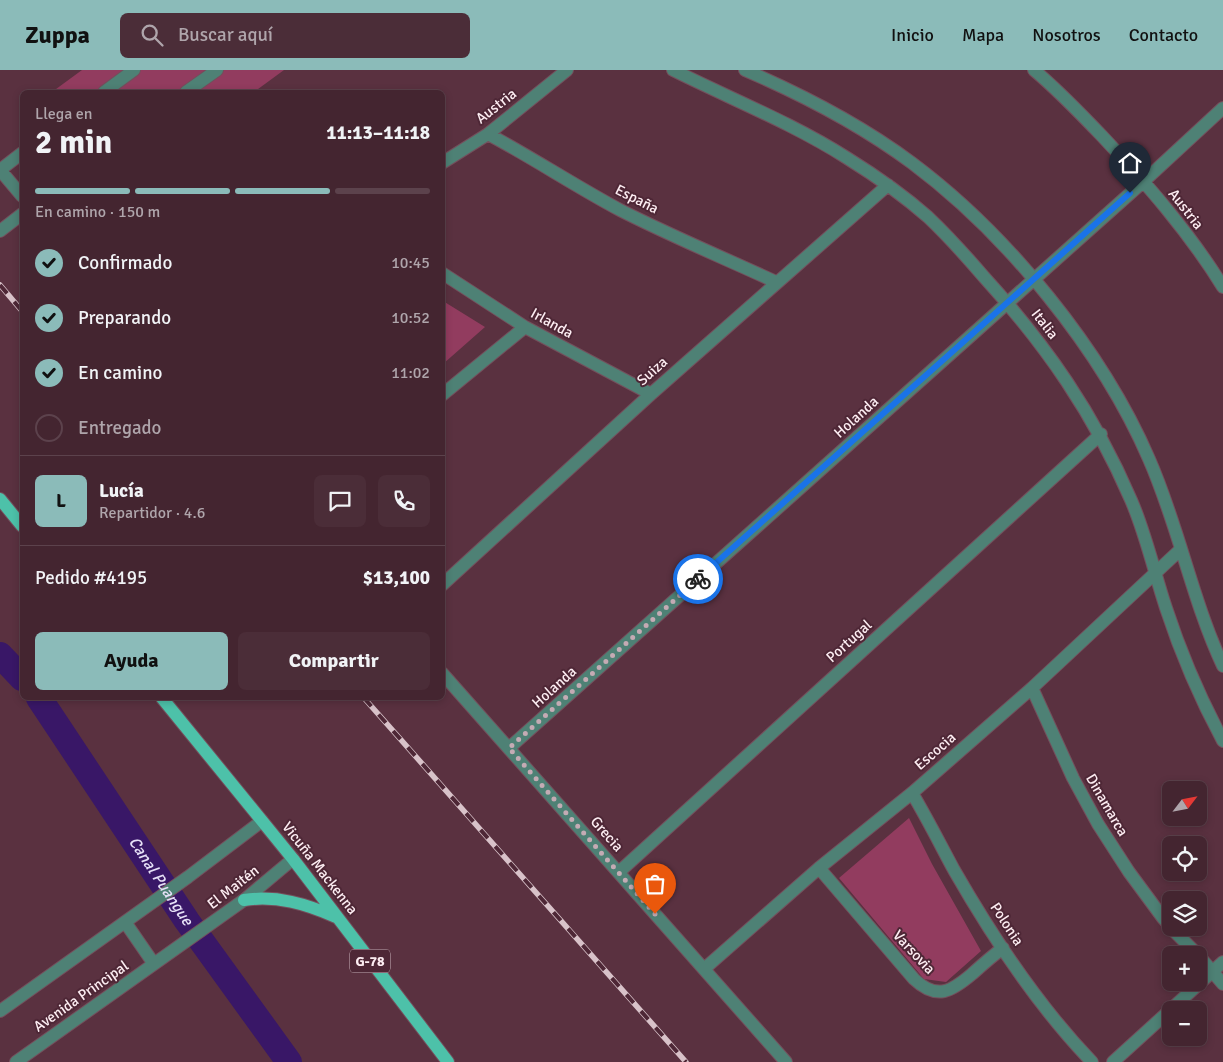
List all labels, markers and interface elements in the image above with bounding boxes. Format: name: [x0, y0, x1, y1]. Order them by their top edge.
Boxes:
search box: [120, 13, 470, 58]
text: Zuppa: [25, 20, 90, 50]
icon: search: [138, 21, 166, 49]
text: Buscar aquí: [178, 23, 273, 47]
text: Inicio: [891, 24, 934, 46]
text: Mapa: [962, 24, 1004, 46]
text: Nosotros: [1032, 24, 1101, 46]
text: Contacto: [1129, 24, 1198, 46]
street label: Austria: [472, 85, 520, 127]
text: Llega en: [35, 104, 93, 124]
text: 11:13–11:18: [326, 121, 430, 145]
text: 2 min: [35, 123, 112, 162]
pin: [1109, 142, 1151, 193]
icon: home: [1116, 149, 1144, 177]
street label: España: [612, 180, 662, 218]
street label: Austria: [1165, 185, 1207, 233]
text: En camino · 150 m: [35, 202, 160, 222]
icon: check: [35, 249, 63, 277]
text: Confirmado: [78, 251, 172, 275]
text: 10:45: [391, 253, 430, 273]
icon: check: [35, 304, 63, 332]
street label: Irlanda: [528, 304, 576, 342]
street label: Italia: [1028, 305, 1062, 343]
text: Preparando: [78, 306, 171, 330]
text: 10:52: [391, 308, 430, 328]
street label: Suiza: [633, 353, 671, 389]
icon: check: [35, 359, 63, 387]
text: En camino: [78, 361, 162, 385]
text: 11:02: [391, 363, 430, 383]
street label: Holanda: [830, 392, 882, 442]
text: Entregado: [78, 416, 161, 440]
button: chat: [314, 475, 366, 527]
button: phone: [378, 475, 430, 527]
text: Lucía: [99, 479, 144, 503]
text: L: [56, 489, 66, 513]
text: Repartidor · 4.6: [99, 503, 205, 523]
courier: [673, 554, 723, 604]
icon: bike: [684, 565, 712, 593]
text: Pedido #4195: [35, 566, 147, 590]
text: $13,100: [363, 566, 430, 590]
street label: Portugal: [822, 616, 876, 666]
button: Ayuda: [35, 632, 228, 690]
button: Compartir: [238, 632, 430, 690]
street label: Holanda: [528, 662, 580, 712]
street label: Escocia: [911, 728, 959, 774]
street label: Dinamarca: [1082, 771, 1132, 839]
north arrow: [1162, 781, 1208, 826]
map controls: [1162, 781, 1207, 1046]
street label: Grecia: [587, 813, 627, 855]
street label: Vicuña Mackenna: [278, 818, 362, 918]
water label: Canal Puangue: [124, 833, 198, 930]
button: locate: [1162, 836, 1207, 881]
street label: El Maitén: [204, 861, 262, 913]
pin: [634, 863, 676, 914]
icon: bag: [641, 870, 669, 898]
button: layers: [1162, 891, 1207, 936]
street label: Polonia: [986, 899, 1028, 949]
street label: Varsovia: [889, 926, 939, 978]
button: +: [1162, 946, 1207, 991]
road number: G-78: [350, 949, 390, 972]
street label: Avenida Principal: [30, 957, 132, 1035]
button: −: [1162, 1001, 1207, 1046]

